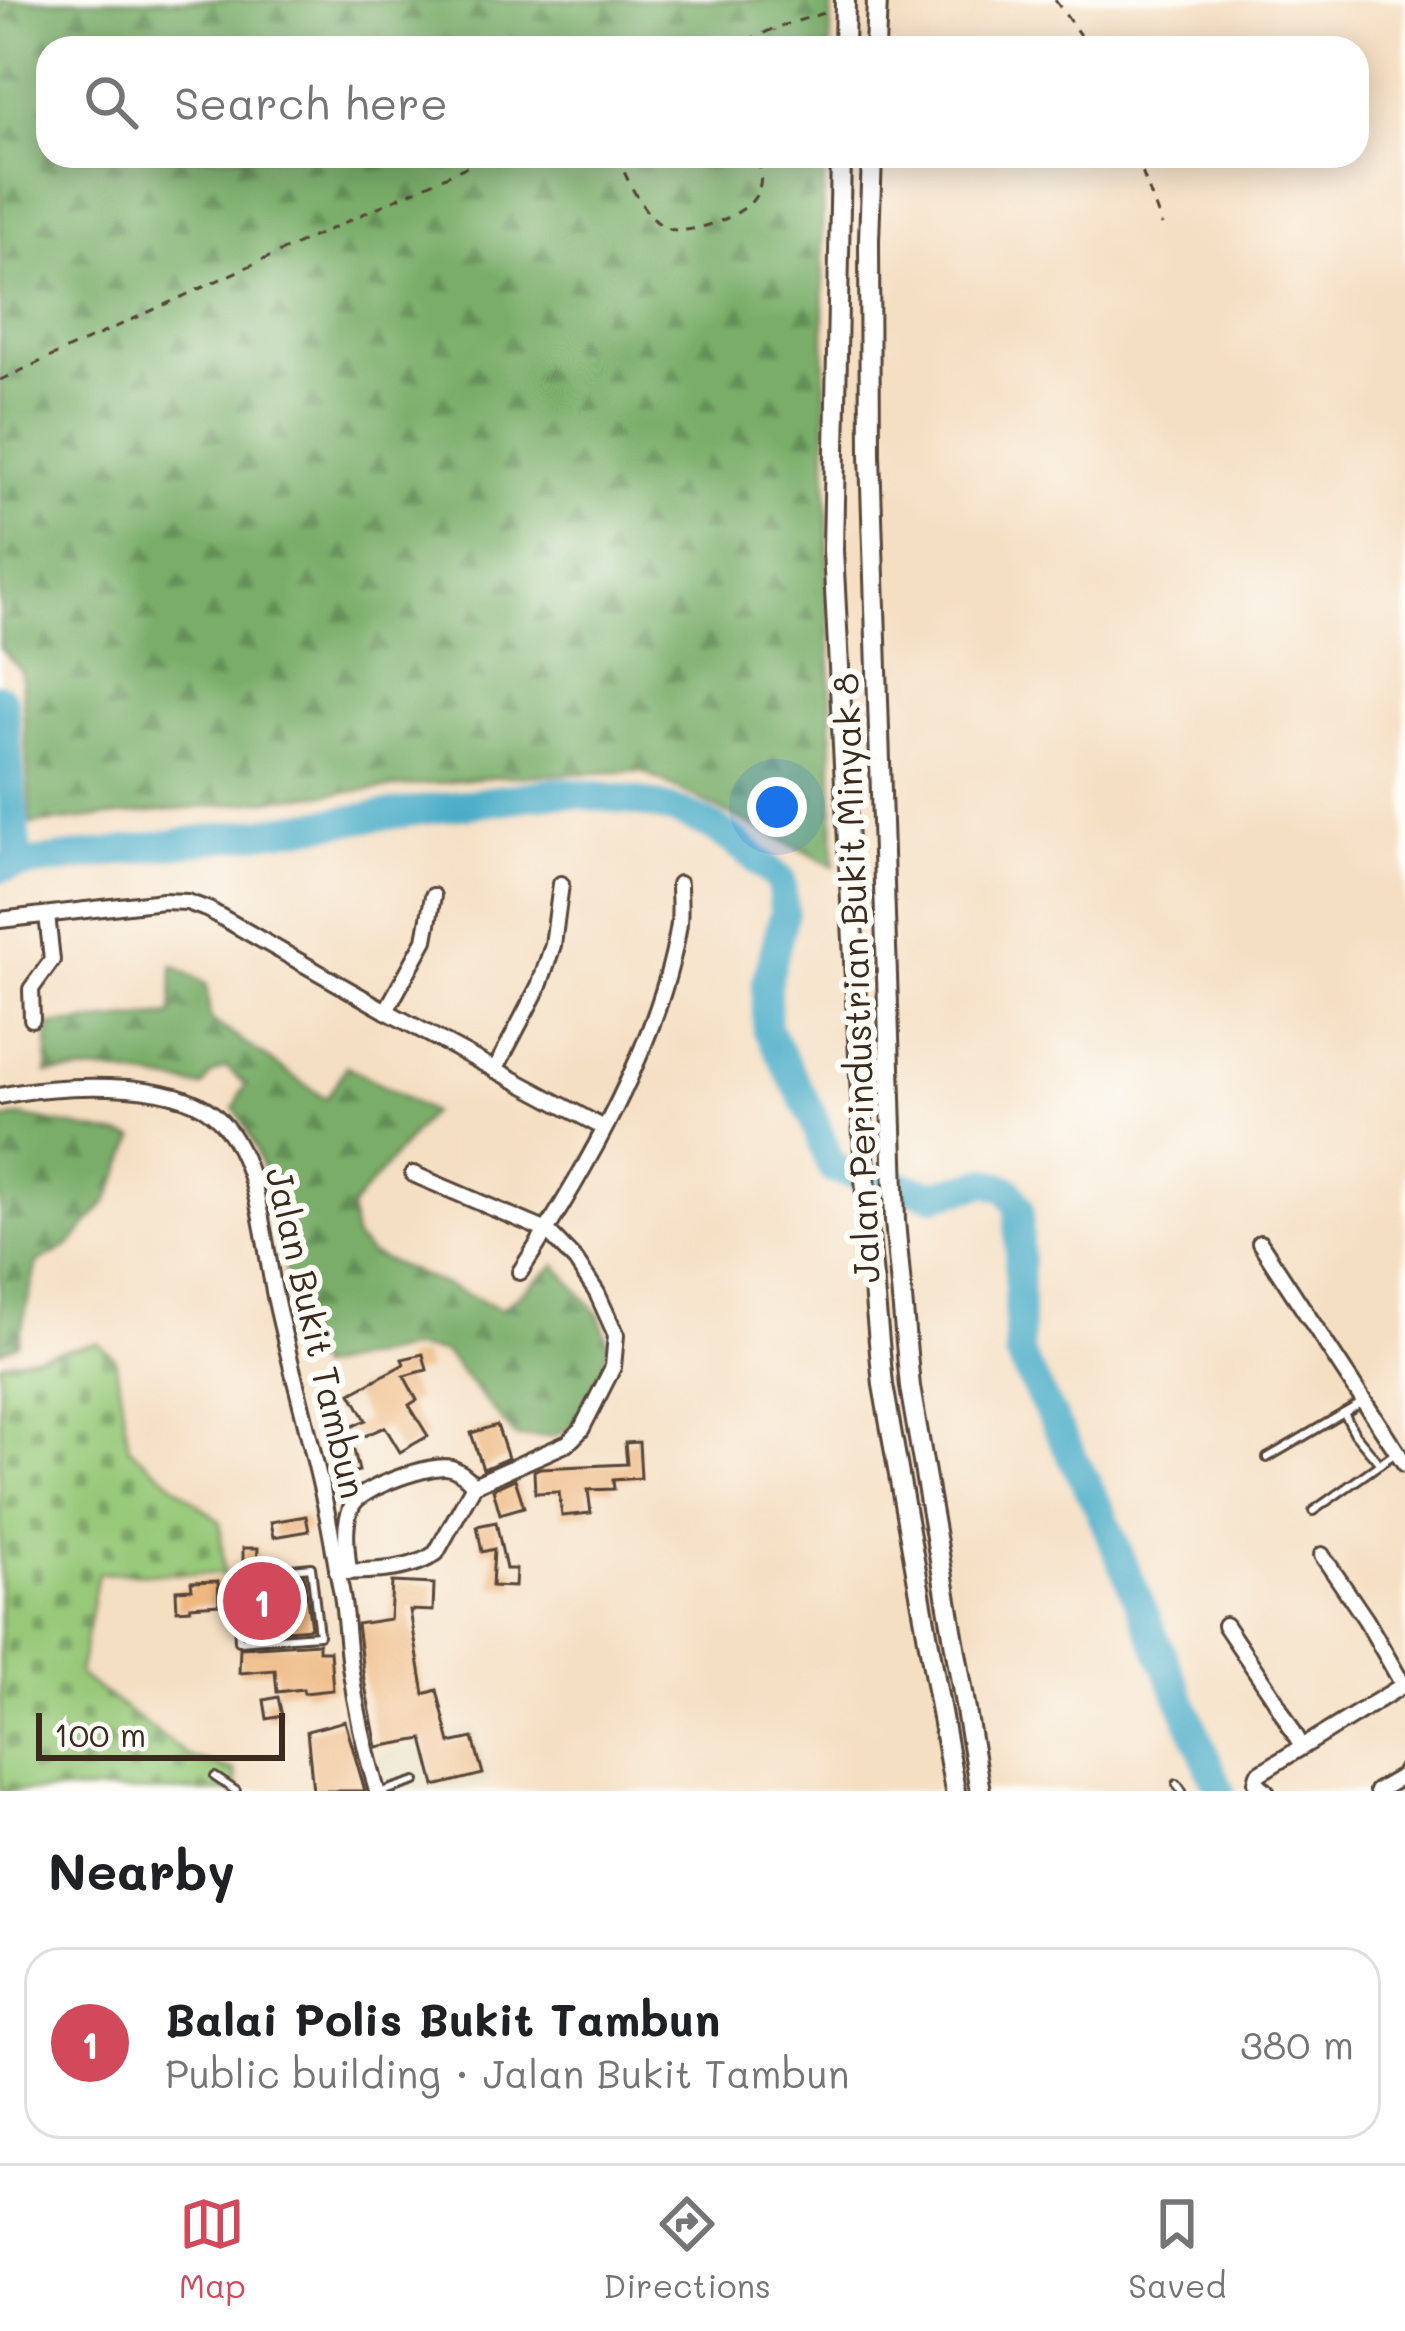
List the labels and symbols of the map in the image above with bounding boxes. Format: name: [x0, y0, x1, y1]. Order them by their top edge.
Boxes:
street label: Jalan Perindustrian Bukit Minyak 8: [820, 672, 890, 1284]
your location: [747, 777, 807, 837]
street label: Jalan Bukit Tambun: [257, 1163, 378, 1503]
pin: 1: [223, 1556, 301, 1646]
scale bar: [36, 1707, 285, 1760]

